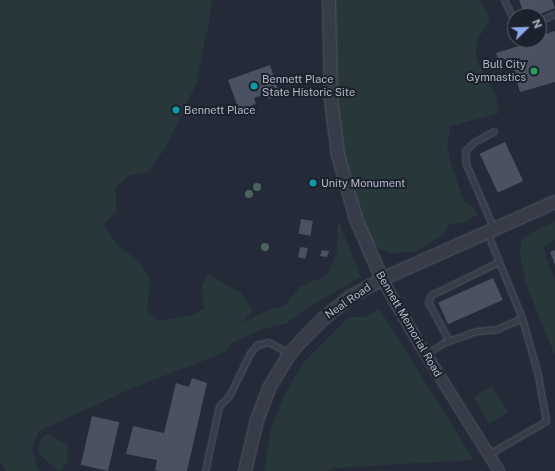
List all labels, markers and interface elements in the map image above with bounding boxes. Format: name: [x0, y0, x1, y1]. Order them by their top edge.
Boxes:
north arrow: [507, 8, 547, 48]
text: N: [530, 17, 544, 30]
place label: Bull City Gymnastics: [466, 58, 526, 84]
marker: Bull City Gymnastics: [529, 66, 539, 76]
place label: Bennett Place State Historic Site: [262, 73, 355, 99]
marker: Bennett Place State Historic Site: [249, 81, 259, 91]
place label: Bennett Place: [184, 103, 256, 117]
marker: Bennett Place: [171, 105, 181, 115]
place label: Unity Monument: [321, 176, 405, 190]
marker: Unity Monument: [308, 178, 318, 188]
street label: Bennett Memorial Road: [373, 269, 445, 379]
street label: Neal Road: [323, 281, 373, 321]

